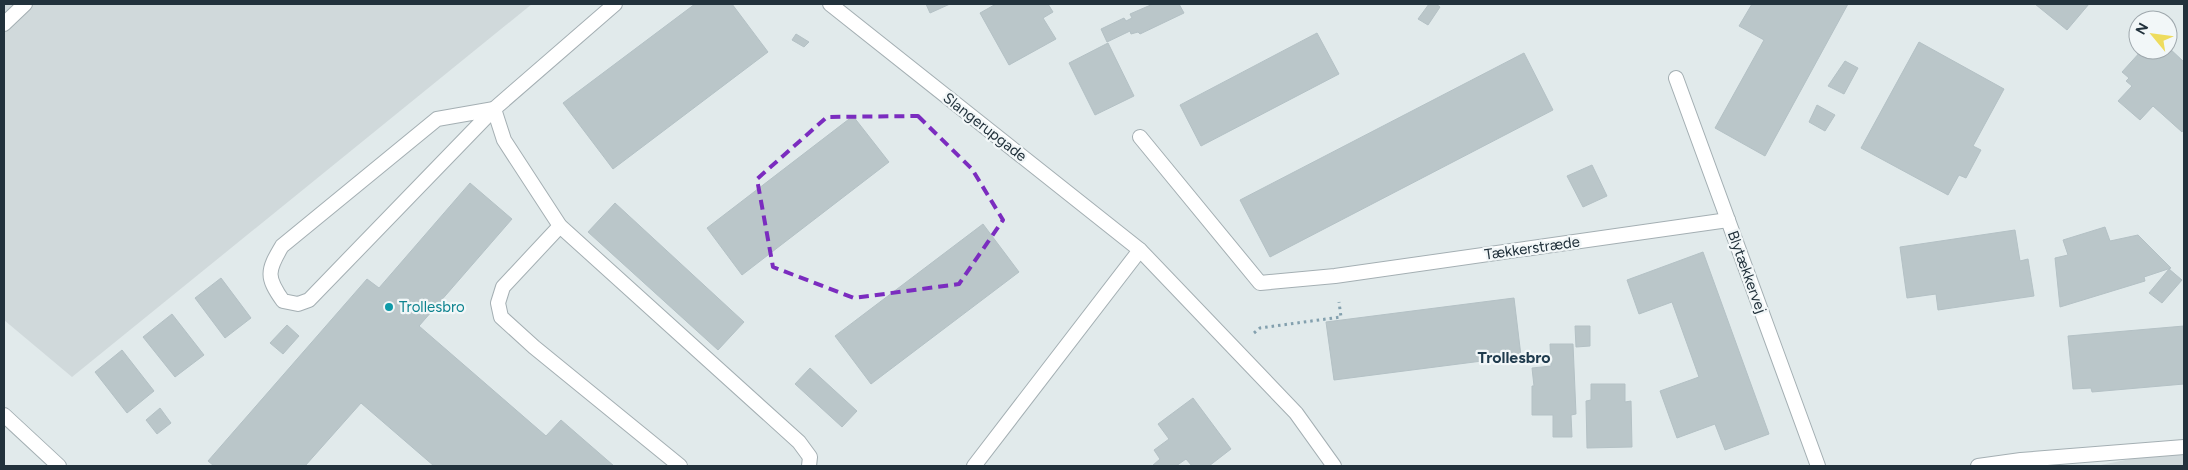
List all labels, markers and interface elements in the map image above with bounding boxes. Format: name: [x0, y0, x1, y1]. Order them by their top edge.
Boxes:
north arrow: [2128, 10, 2178, 60]
text: N: [2132, 20, 2152, 38]
street label: Slangerupgade: [940, 89, 1030, 165]
street label: Blytækkervej: [1724, 228, 1770, 316]
street label: Tækkerstræde: [1483, 232, 1581, 264]
place label: Trollesbro: [399, 298, 465, 316]
marker: Trollesbro: [383, 301, 395, 313]
district label: Trollesbro: [1477, 348, 1551, 367]

